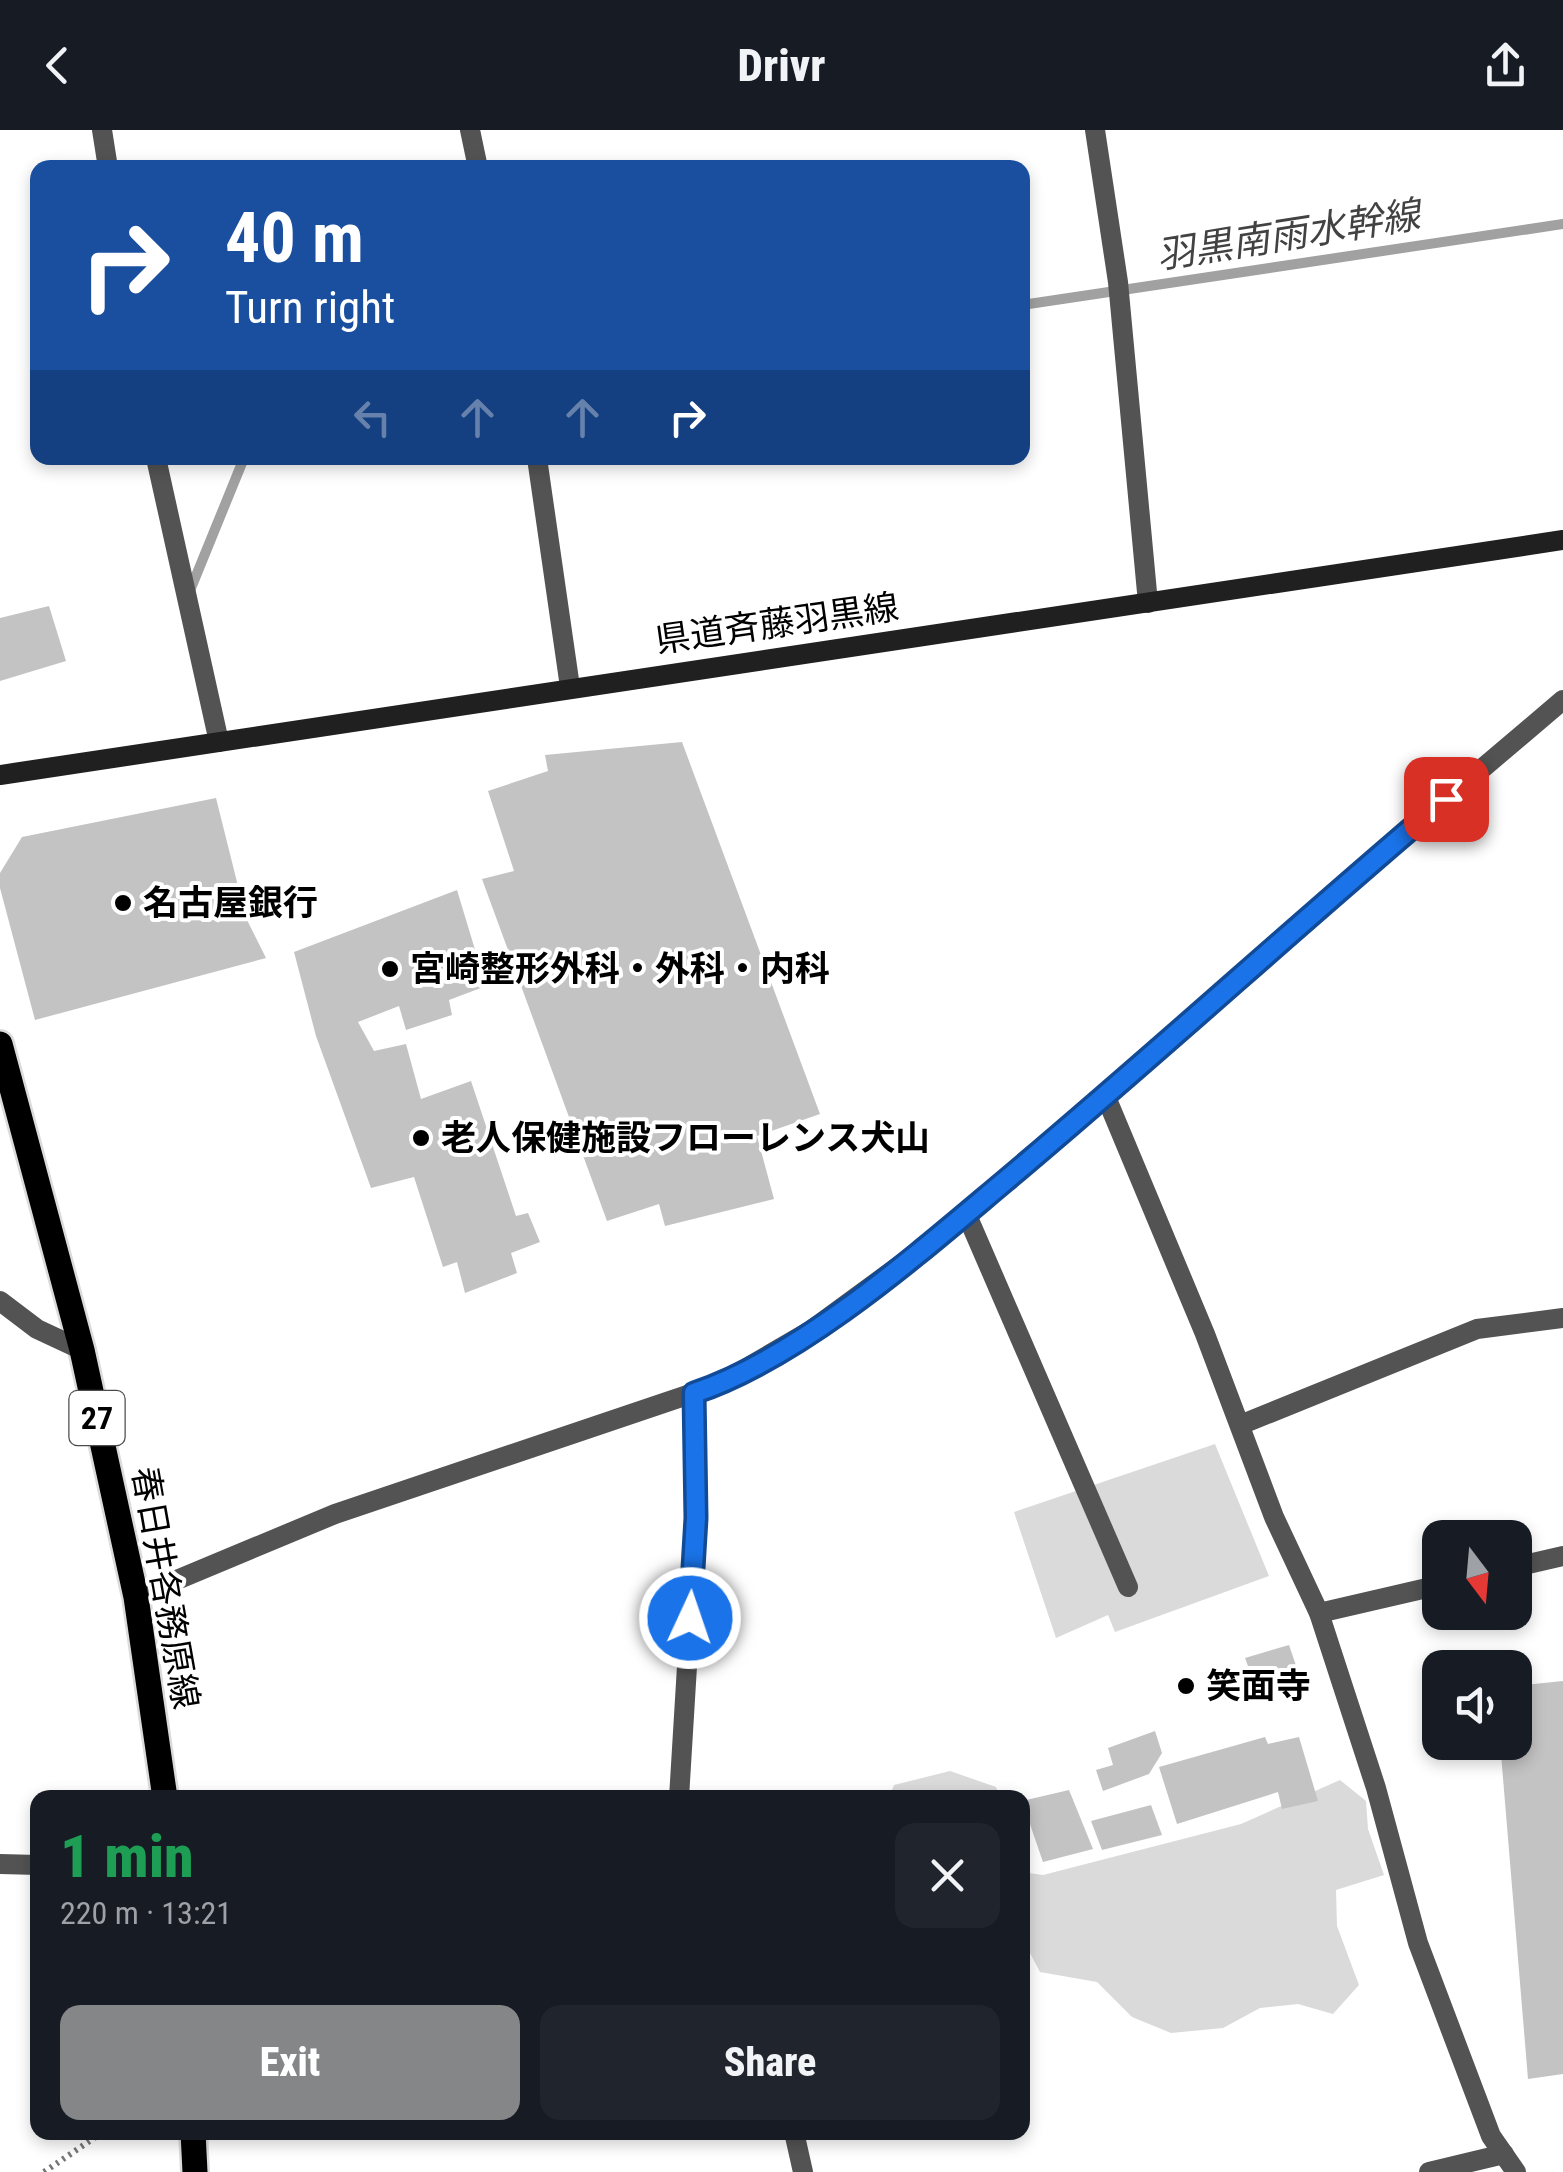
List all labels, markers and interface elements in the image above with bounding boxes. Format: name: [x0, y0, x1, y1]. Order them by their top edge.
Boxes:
icon: back: [30, 38, 85, 93]
icon: share: [1478, 38, 1533, 93]
text: Drivr: [738, 39, 825, 92]
water label: 羽黒南雨水幹線: [1153, 192, 1427, 278]
text: 40 m: [225, 197, 364, 279]
icon: right: [60, 200, 190, 330]
text: Turn right: [225, 281, 395, 334]
icon: left: [345, 390, 400, 445]
icon: ahead: [450, 390, 505, 445]
icon: ahead: [555, 390, 610, 445]
icon: right: [660, 390, 715, 445]
street label: 県道斉藤羽黒線: [653, 587, 901, 661]
pin: [1404, 757, 1489, 842]
icon: arrive: [1419, 772, 1474, 827]
place label: 名古屋銀行: [143, 883, 318, 924]
marker: 名古屋銀行: [112, 892, 134, 914]
place label: 宮崎整形外科・外科・内科: [410, 949, 830, 990]
marker: 宮崎整形外科・外科・内科: [379, 958, 401, 980]
place label: 老人保健施設フローレンス犬山: [441, 1118, 930, 1159]
marker: 老人保健施設フローレンス犬山: [410, 1127, 432, 1149]
road number: 27: [70, 1391, 124, 1445]
street label: 春日井各務原線: [124, 1464, 206, 1712]
north arrow: [1422, 1520, 1532, 1630]
map controls: [1422, 1520, 1532, 1760]
position arrow: [638, 1566, 742, 1670]
button: sound: [1422, 1650, 1532, 1760]
place label: 笑面寺: [1206, 1666, 1311, 1707]
marker: 笑面寺: [1175, 1675, 1197, 1697]
text: 1 min: [60, 1821, 194, 1892]
button: close: [895, 1823, 1000, 1928]
text: 220 m · 13:21: [60, 1894, 232, 1932]
button: Exit: [60, 2005, 520, 2120]
button: Share: [540, 2005, 1000, 2120]

